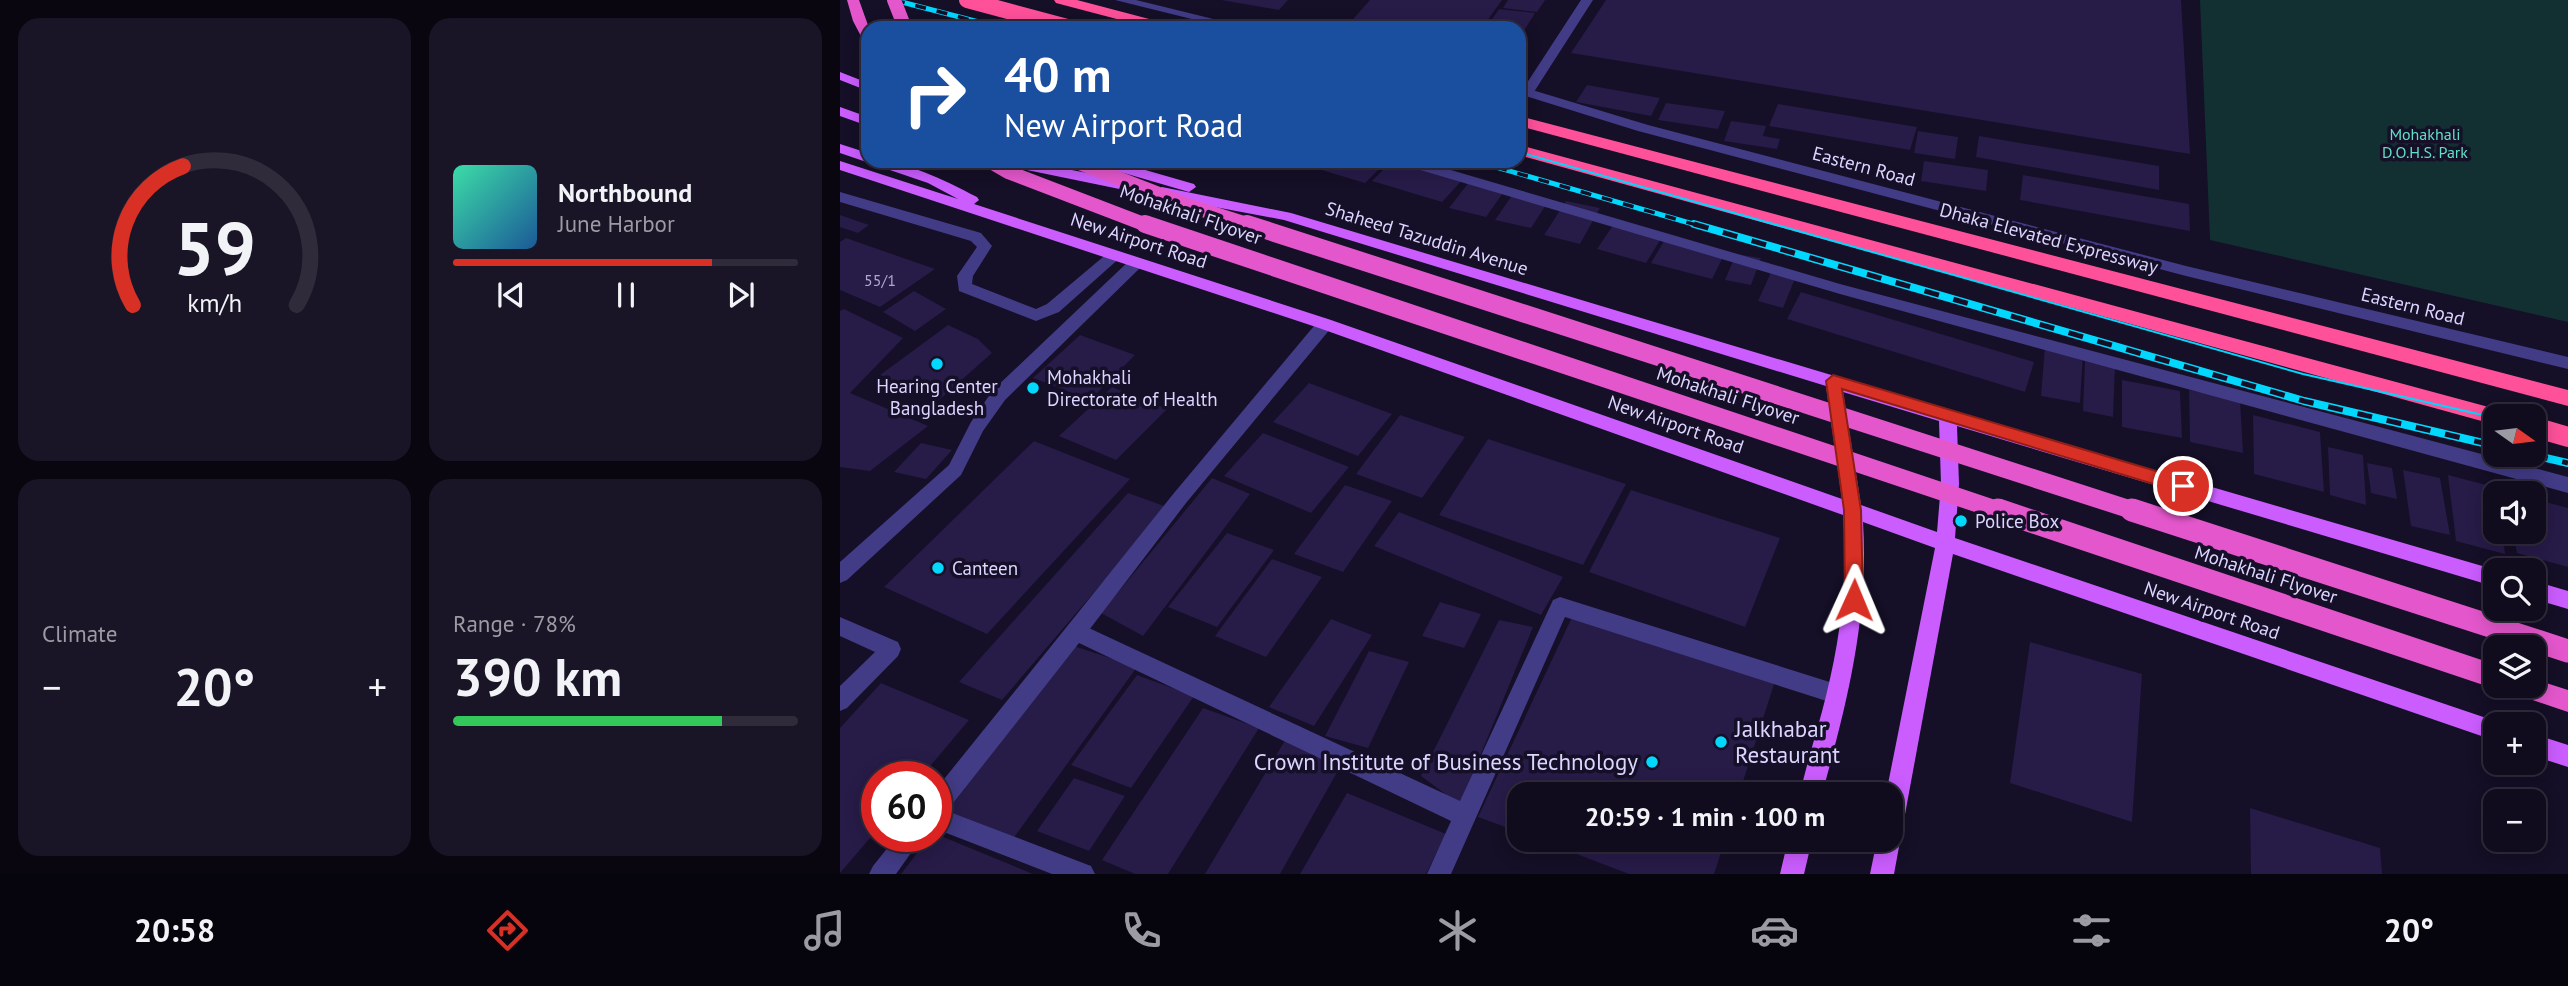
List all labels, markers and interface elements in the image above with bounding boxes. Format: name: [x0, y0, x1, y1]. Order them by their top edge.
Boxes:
text: 40 m: [1004, 42, 1111, 106]
icon: right: [889, 49, 980, 140]
text: New Airport Road: [1004, 104, 1243, 146]
park label: Mohakhali D.O.H.S. Park: [2382, 124, 2468, 162]
street label: Eastern Road: [1810, 141, 1918, 191]
text: Northbound: [558, 176, 692, 209]
street label: Mohakhali Flyover: [1117, 178, 1266, 250]
street label: Shaheed Tazuddin Avenue: [1323, 196, 1531, 280]
street label: Dhaka Elevated Expressway: [1937, 197, 2161, 279]
text: 59: [173, 202, 256, 296]
street label: New Airport Road: [1068, 207, 1210, 273]
text: June Harbor: [558, 209, 675, 238]
house number: 55/1: [864, 270, 896, 290]
icon: previous: [492, 276, 530, 314]
icon: pause: [607, 276, 645, 314]
icon: next: [722, 276, 760, 314]
street label: Eastern Road: [2359, 282, 2467, 330]
text: km/h: [187, 287, 242, 319]
marker: Hearing Center Bangladesh: [929, 356, 945, 372]
street label: Mohakhali Flyover: [1654, 361, 1803, 430]
place label: Mohakhali Directorate of Health: [1047, 365, 1218, 411]
place label: Hearing Center Bangladesh: [876, 374, 998, 420]
marker: Mohakhali Directorate of Health: [1025, 380, 1041, 396]
street label: New Airport Road: [1605, 390, 1747, 458]
north arrow: [2483, 404, 2546, 467]
map controls: [2483, 404, 2546, 852]
pin: [2153, 456, 2213, 516]
icon: arrive: [2164, 467, 2202, 505]
button: sound: [2483, 481, 2546, 544]
place label: Police Box: [1975, 509, 2059, 533]
marker: Police Box: [1953, 513, 1969, 529]
street label: Mohakhali Flyover: [2192, 540, 2341, 609]
place label: Canteen: [952, 556, 1018, 580]
button: search: [2483, 558, 2546, 621]
marker: Canteen: [930, 560, 946, 576]
position arrow: [1817, 563, 1891, 637]
street label: New Airport Road: [2141, 576, 2283, 644]
text: Range · 78%: [453, 609, 576, 638]
text: Climate: [42, 619, 117, 648]
button: layers: [2483, 635, 2546, 698]
text: 390 km: [453, 643, 622, 710]
text: 20°: [174, 653, 255, 720]
text: −: [42, 662, 61, 711]
text: +: [368, 662, 387, 711]
button: +: [2483, 712, 2546, 775]
place label: Jalkhabar Restaurant: [1734, 714, 1840, 769]
marker: Jalkhabar Restaurant: [1713, 734, 1729, 750]
place label: Crown Institute of Business Technology: [1254, 747, 1638, 776]
marker: Crown Institute of Business Technology: [1644, 754, 1660, 770]
speed limit sign: 60: [861, 761, 952, 852]
button: −: [2483, 789, 2546, 852]
text: 20:59 · 1 min · 100 m: [1585, 800, 1825, 833]
icon: directions: [483, 906, 532, 955]
icon: music: [800, 906, 849, 955]
icon: phone: [1117, 906, 1166, 955]
icon: climate: [1433, 906, 1482, 955]
icon: car: [1750, 906, 1799, 955]
icon: filters: [2067, 906, 2116, 955]
text: 20:58: [134, 909, 215, 951]
text: 20°: [2384, 909, 2434, 951]

